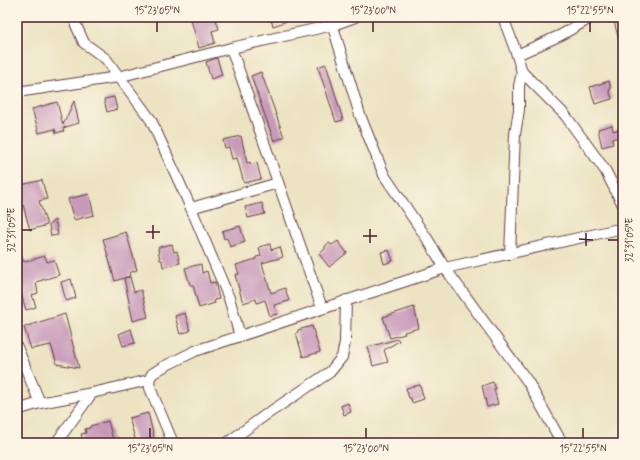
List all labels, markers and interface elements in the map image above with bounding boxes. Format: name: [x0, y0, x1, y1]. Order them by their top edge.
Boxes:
text: 15°23'05"N: [134, 4, 180, 18]
text: 15°23'00"N: [350, 4, 396, 18]
text: 15°22'55"N: [566, 4, 614, 18]
text: 32°31'05"E: [5, 208, 19, 252]
text: 32°31'05"E: [623, 218, 637, 262]
text: 15°23'05"N: [127, 442, 173, 456]
text: 15°23'00"N: [343, 442, 389, 456]
text: 15°22'55"N: [559, 442, 607, 456]

